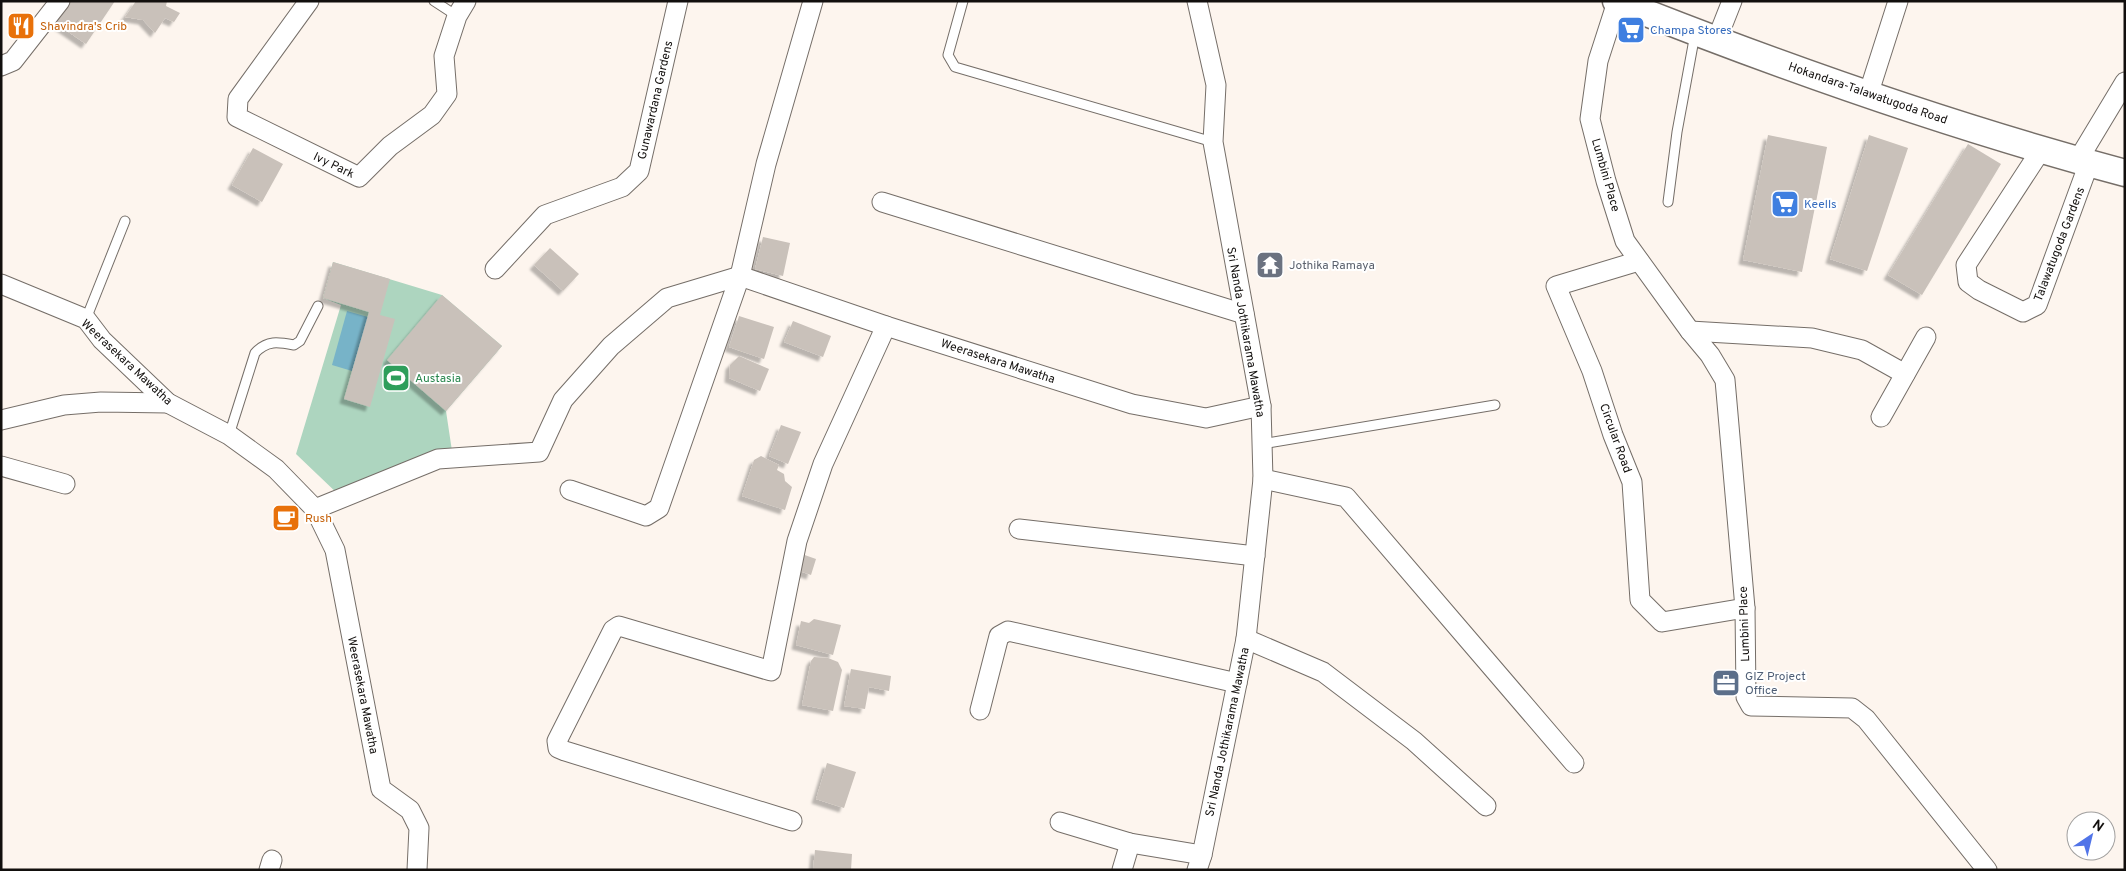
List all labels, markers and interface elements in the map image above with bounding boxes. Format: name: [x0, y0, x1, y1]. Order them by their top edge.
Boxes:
restaurant icon: Shavindra's Crib: [6, 11, 36, 41]
supermarket icon: Champa Stores: [1616, 15, 1646, 45]
place label: Shavindra's Crib: [40, 19, 127, 35]
place label: Champa Stores: [1650, 23, 1732, 39]
street label: Gunawardana Gardens: [635, 39, 677, 161]
street label: Hokandara-Talawatugoda Road: [1786, 59, 1949, 129]
street label: Lumbini Place: [1587, 137, 1623, 214]
street label: Ivy Park: [310, 149, 357, 183]
street label: Talawatugoda Gardens: [2031, 185, 2089, 304]
supermarket icon: Keells: [1770, 189, 1800, 219]
place label: Keells: [1804, 197, 1837, 213]
street label: Sri Nanda Jothikarama Mawatha: [1222, 246, 1268, 419]
temple icon: Jothika Ramaya: [1255, 250, 1285, 280]
place label: Jothika Ramaya: [1289, 258, 1375, 274]
street label: Weerasekara Mawatha: [77, 316, 175, 409]
street label: Weerasekara Mawatha: [938, 336, 1057, 388]
sports icon: Austasia: [381, 363, 411, 393]
place label: Austasia: [415, 371, 461, 387]
street label: Circular Road: [1595, 401, 1635, 475]
cafe icon: Rush: [271, 503, 301, 533]
place label: Rush: [305, 511, 332, 527]
street label: Lumbini Place: [1736, 586, 1754, 662]
street label: Weerasekara Mawatha: [343, 635, 381, 755]
street label: Sri Nanda Jothikarama Mawatha: [1202, 646, 1254, 818]
office icon: GIZ Project Office: [1711, 668, 1741, 698]
place label: GIZ Project Office: [1745, 669, 1806, 699]
north arrow: [2066, 811, 2116, 861]
text: N: [2089, 817, 2107, 836]

